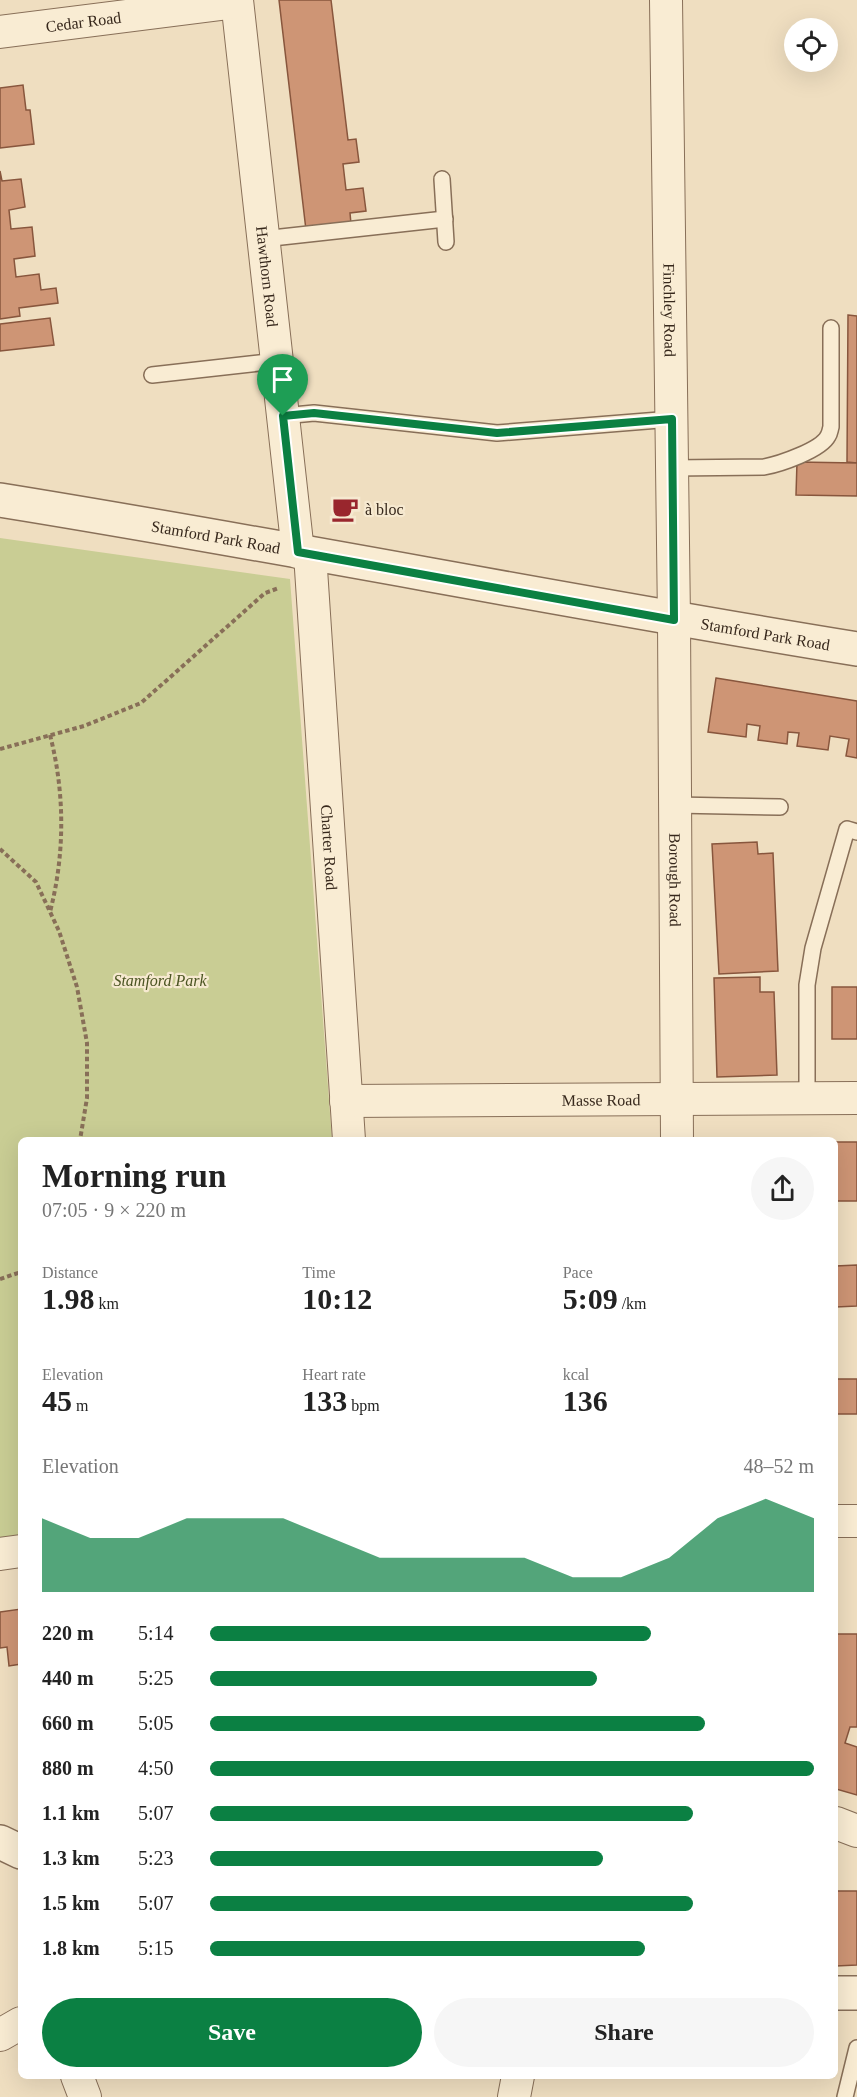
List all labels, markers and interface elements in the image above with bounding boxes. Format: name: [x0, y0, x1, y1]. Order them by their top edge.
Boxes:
street label: Cedar Road: [45, 8, 122, 35]
map controls: [784, 18, 838, 72]
button: locate: [784, 18, 838, 72]
street label: Hawthorn Road: [253, 225, 282, 328]
street label: Finchley Road: [661, 263, 679, 357]
pin: [257, 354, 308, 416]
icon: arrive: [266, 363, 299, 396]
cafe icon: à bloc: [330, 494, 360, 524]
place label: à bloc: [365, 501, 404, 518]
street label: Stamford Park Road: [150, 517, 282, 556]
street label: Stamford Park Road: [700, 615, 831, 653]
street label: Charter Road: [318, 804, 341, 891]
street label: Borough Road: [666, 833, 684, 927]
park label: Stamford Park: [113, 972, 207, 990]
street label: Masse Road: [562, 1091, 640, 1108]
button: share: [751, 1157, 814, 1220]
text: Morning run: [42, 1158, 226, 1194]
text: 07:05 · 9 × 220 m: [42, 1199, 186, 1221]
text: Distance: [42, 1264, 98, 1281]
text: Time: [302, 1264, 336, 1281]
text: Pace: [563, 1264, 593, 1281]
text: 1.98: [42, 1282, 95, 1315]
text: 10:12: [302, 1282, 372, 1315]
text: 5:09: [563, 1282, 618, 1315]
text: km: [95, 1295, 119, 1312]
text: /km: [618, 1295, 647, 1312]
text: Elevation: [42, 1366, 103, 1383]
text: Heart rate: [302, 1366, 366, 1383]
text: kcal: [563, 1366, 589, 1383]
text: 45: [42, 1384, 72, 1417]
text: 133: [302, 1384, 347, 1417]
text: 136: [563, 1384, 608, 1417]
text: m: [72, 1397, 88, 1414]
text: bpm: [347, 1397, 380, 1414]
text: Elevation: [42, 1455, 119, 1477]
text: 48–52 m: [743, 1455, 814, 1477]
text: 220 m: [42, 1622, 94, 1644]
text: 5:14: [138, 1622, 174, 1644]
text: 440 m: [42, 1667, 94, 1689]
text: 5:25: [138, 1667, 174, 1689]
text: 660 m: [42, 1712, 94, 1734]
text: 5:05: [138, 1712, 174, 1734]
text: 880 m: [42, 1757, 94, 1779]
text: 4:50: [138, 1757, 174, 1779]
text: 1.1 km: [42, 1802, 100, 1824]
text: 5:07: [138, 1802, 174, 1824]
text: 1.3 km: [42, 1847, 100, 1869]
text: 5:23: [138, 1847, 174, 1869]
text: 1.5 km: [42, 1892, 100, 1914]
text: 5:07: [138, 1892, 174, 1914]
text: 1.8 km: [42, 1937, 100, 1959]
text: 5:15: [138, 1937, 174, 1959]
button: Save: [42, 1998, 422, 2067]
button: Share: [434, 1998, 814, 2067]

